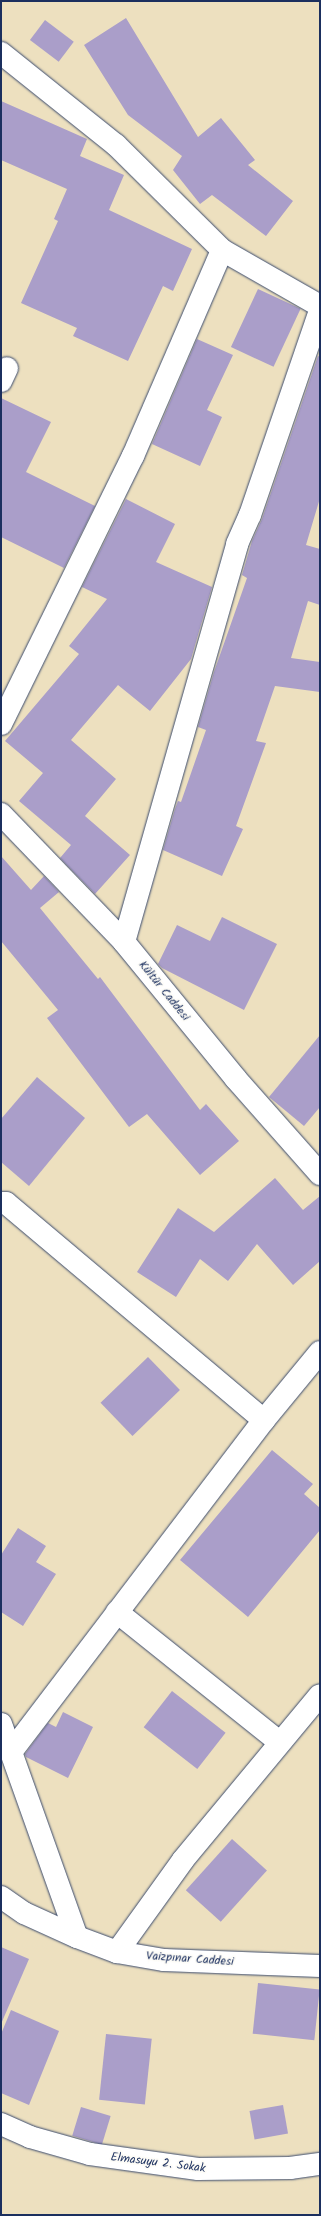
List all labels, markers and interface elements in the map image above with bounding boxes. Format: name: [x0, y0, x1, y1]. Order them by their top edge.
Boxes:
street label: Kültür Caddesi: [135, 958, 193, 1024]
street label: Vaizpınar Caddesi: [146, 1949, 234, 1969]
street label: Elmasuyu 2. Sokak: [110, 2150, 206, 2176]

